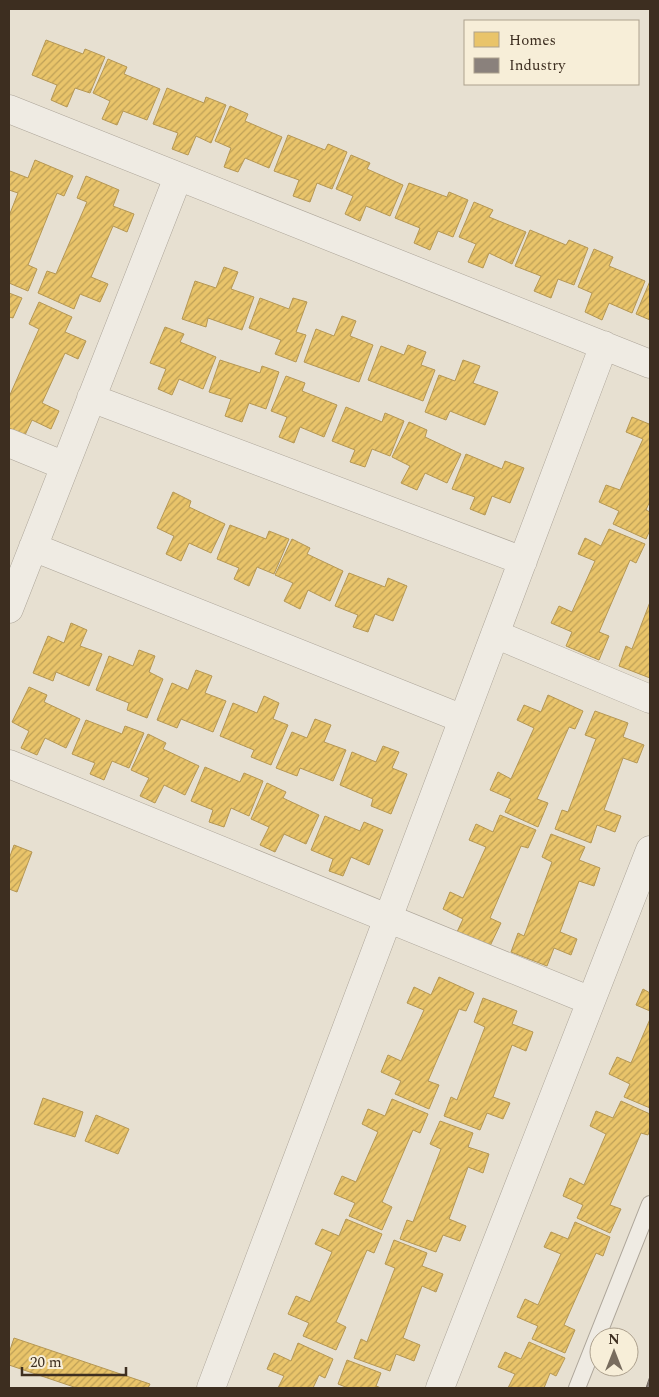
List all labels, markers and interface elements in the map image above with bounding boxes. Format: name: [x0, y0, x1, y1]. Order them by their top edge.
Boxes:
legend: [464, 20, 639, 85]
text: Homes: [509, 29, 556, 52]
text: Industry: [509, 54, 566, 77]
north arrow: [589, 1327, 639, 1377]
text: N: [608, 1329, 620, 1350]
scale bar: [22, 1344, 126, 1376]
text: 20 m: [30, 1351, 62, 1374]

